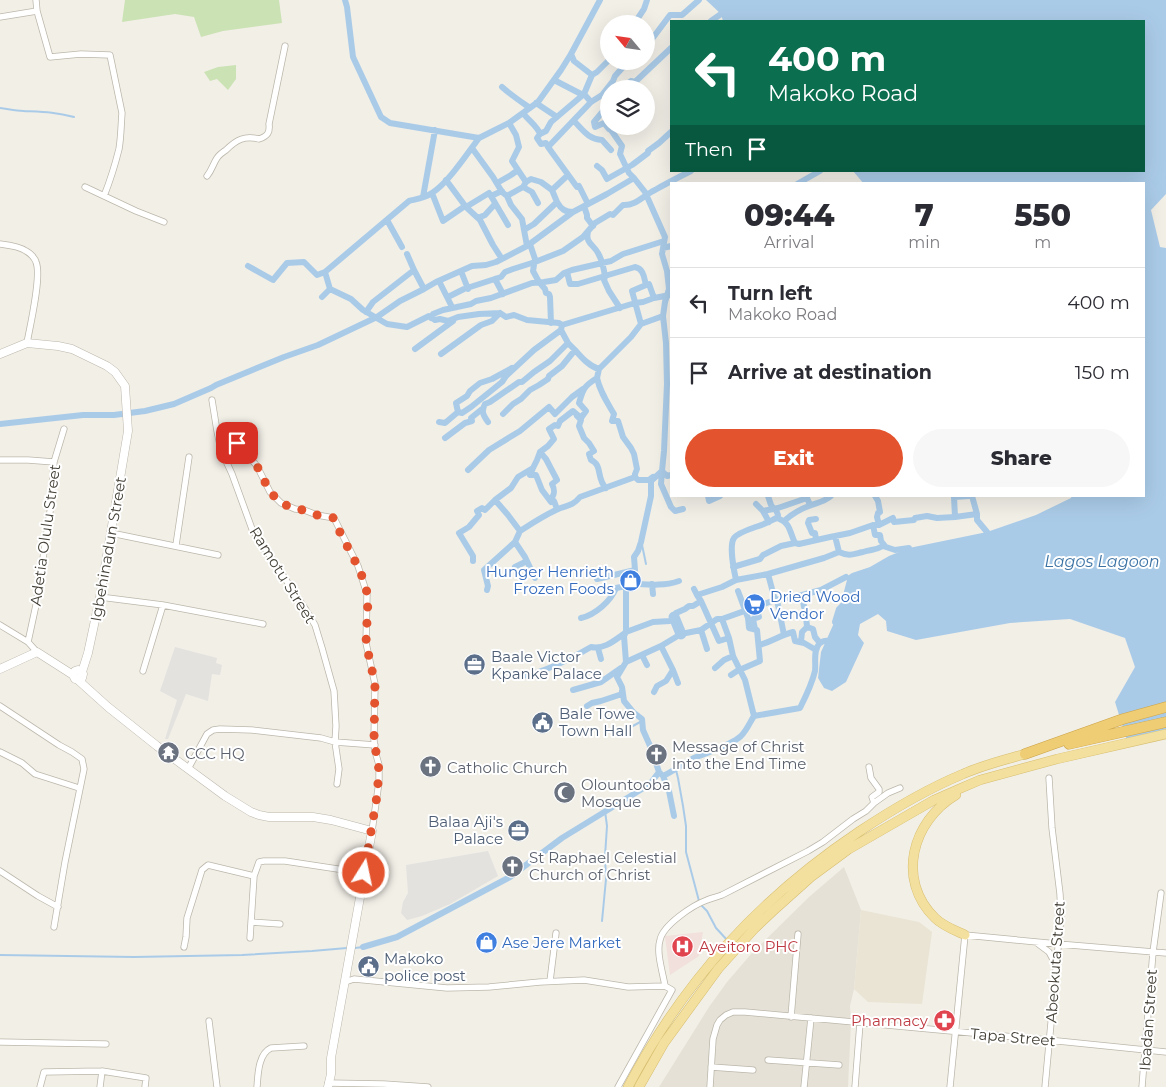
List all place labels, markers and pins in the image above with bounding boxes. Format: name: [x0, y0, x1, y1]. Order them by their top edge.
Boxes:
pin: [216, 422, 258, 464]
place label: Hunger Henrieth Frozen Foods: [486, 562, 614, 598]
shop icon: Hunger Henrieth Frozen Foods: [618, 568, 642, 592]
place label: Dried Wood Vendor: [770, 587, 860, 623]
supermarket icon: Dried Wood Vendor: [742, 593, 766, 617]
place label: Baale Victor Kpanke Palace: [491, 647, 602, 683]
office icon: Baale Victor Kpanke Palace: [463, 653, 487, 677]
place label: Bale Towe Town Hall: [559, 704, 635, 740]
public building icon: Bale Towe Town Hall: [531, 710, 555, 734]
place label: Message of Christ into the End Time: [672, 737, 806, 773]
temple icon: CCC HQ: [157, 741, 181, 765]
church icon: Message of Christ into the End Time: [644, 743, 668, 767]
place label: CCC HQ: [185, 744, 245, 763]
church icon: Catholic Church: [419, 755, 443, 779]
place label: Catholic Church: [447, 758, 568, 777]
place label: Olountooba Mosque: [581, 775, 671, 811]
mosque icon: Olountooba Mosque: [553, 781, 577, 805]
place label: Balaa Aji's Palace: [428, 812, 503, 848]
office icon: Balaa Aji's Palace: [507, 818, 531, 842]
place label: St Raphael Celestial Church of Christ: [529, 848, 677, 884]
church icon: St Raphael Celestial Church of Christ: [501, 854, 525, 878]
shop icon: Ase Jere Market: [474, 930, 498, 954]
place label: Ase Jere Market: [502, 933, 621, 952]
hospital icon: Ayeitoro PHC: [671, 934, 695, 958]
place label: Ayeitoro PHC: [699, 937, 798, 956]
place label: Makoko police post: [384, 949, 466, 985]
public building icon: Makoko police post: [356, 955, 380, 979]
pharmacy icon: Pharmacy: [932, 1008, 956, 1032]
place label: Pharmacy: [851, 1011, 929, 1030]

